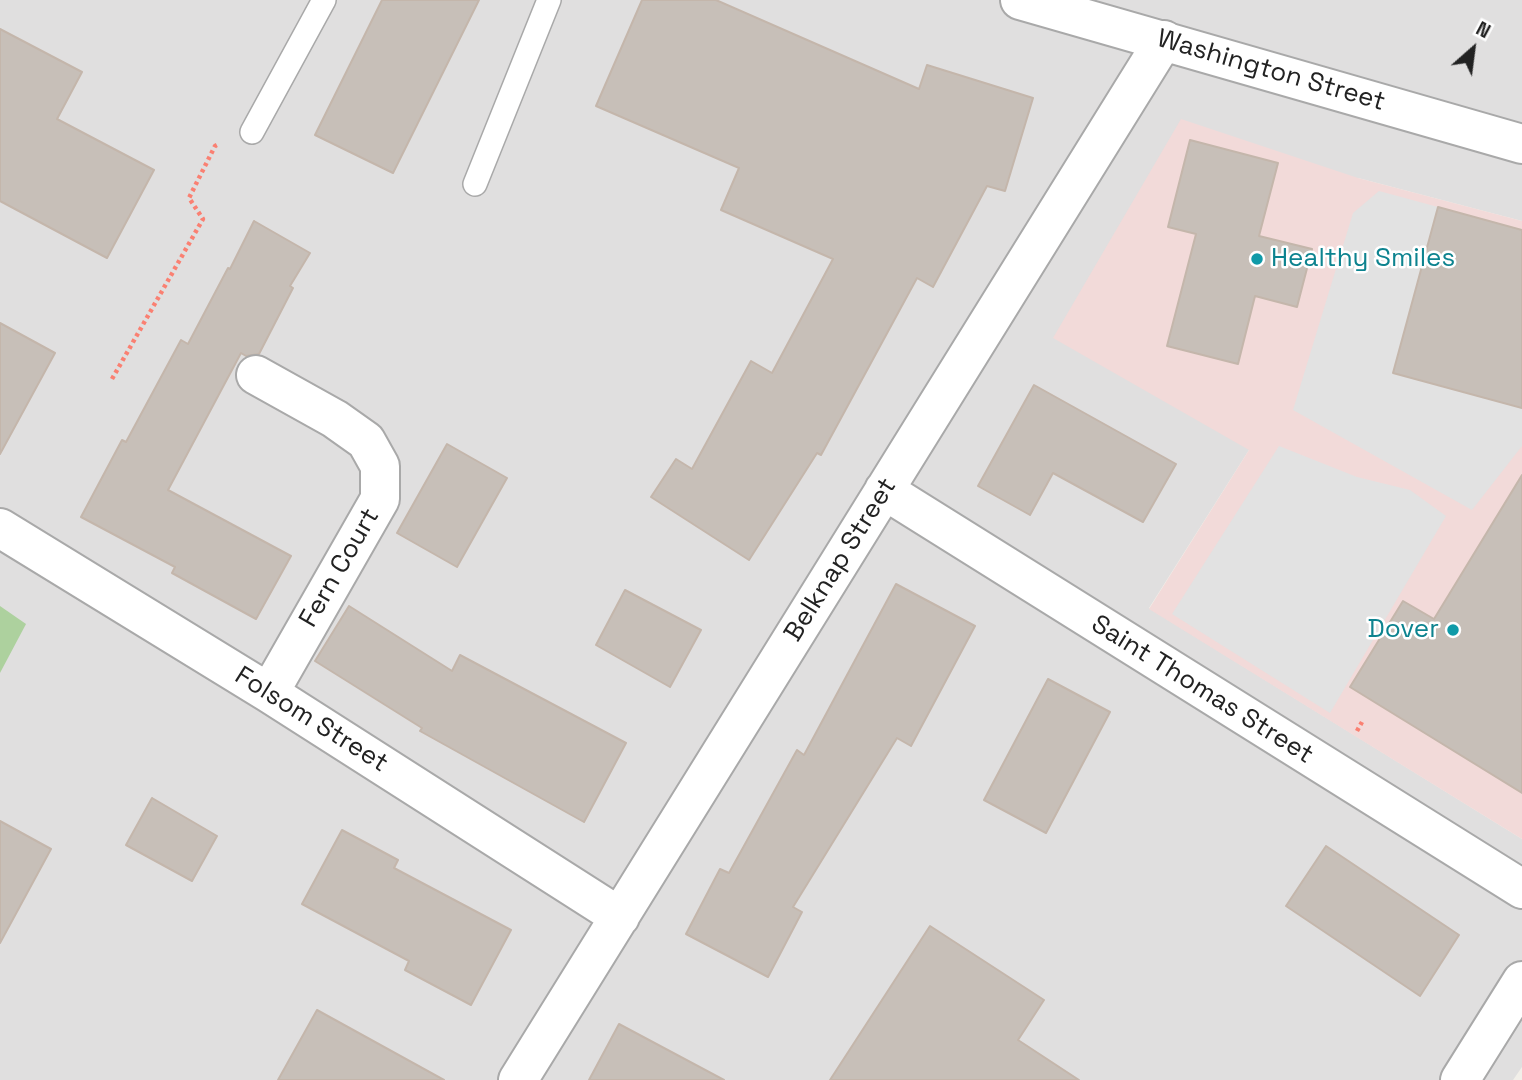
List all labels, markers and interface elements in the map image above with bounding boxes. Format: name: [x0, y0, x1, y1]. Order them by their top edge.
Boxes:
north arrow: [1438, 14, 1508, 84]
text: N: [1472, 16, 1495, 44]
street label: Washington Street: [1153, 24, 1389, 118]
place label: Healthy Smiles: [1271, 243, 1455, 275]
marker: Healthy Smiles: [1249, 251, 1265, 267]
street label: Belknap Street: [778, 473, 904, 647]
street label: Fern Court: [293, 503, 387, 633]
street label: Saint Thomas Street: [1085, 609, 1319, 771]
place label: Dover: [1368, 614, 1439, 646]
marker: Dover: [1445, 622, 1461, 638]
street label: Folsom Street: [229, 661, 393, 779]

